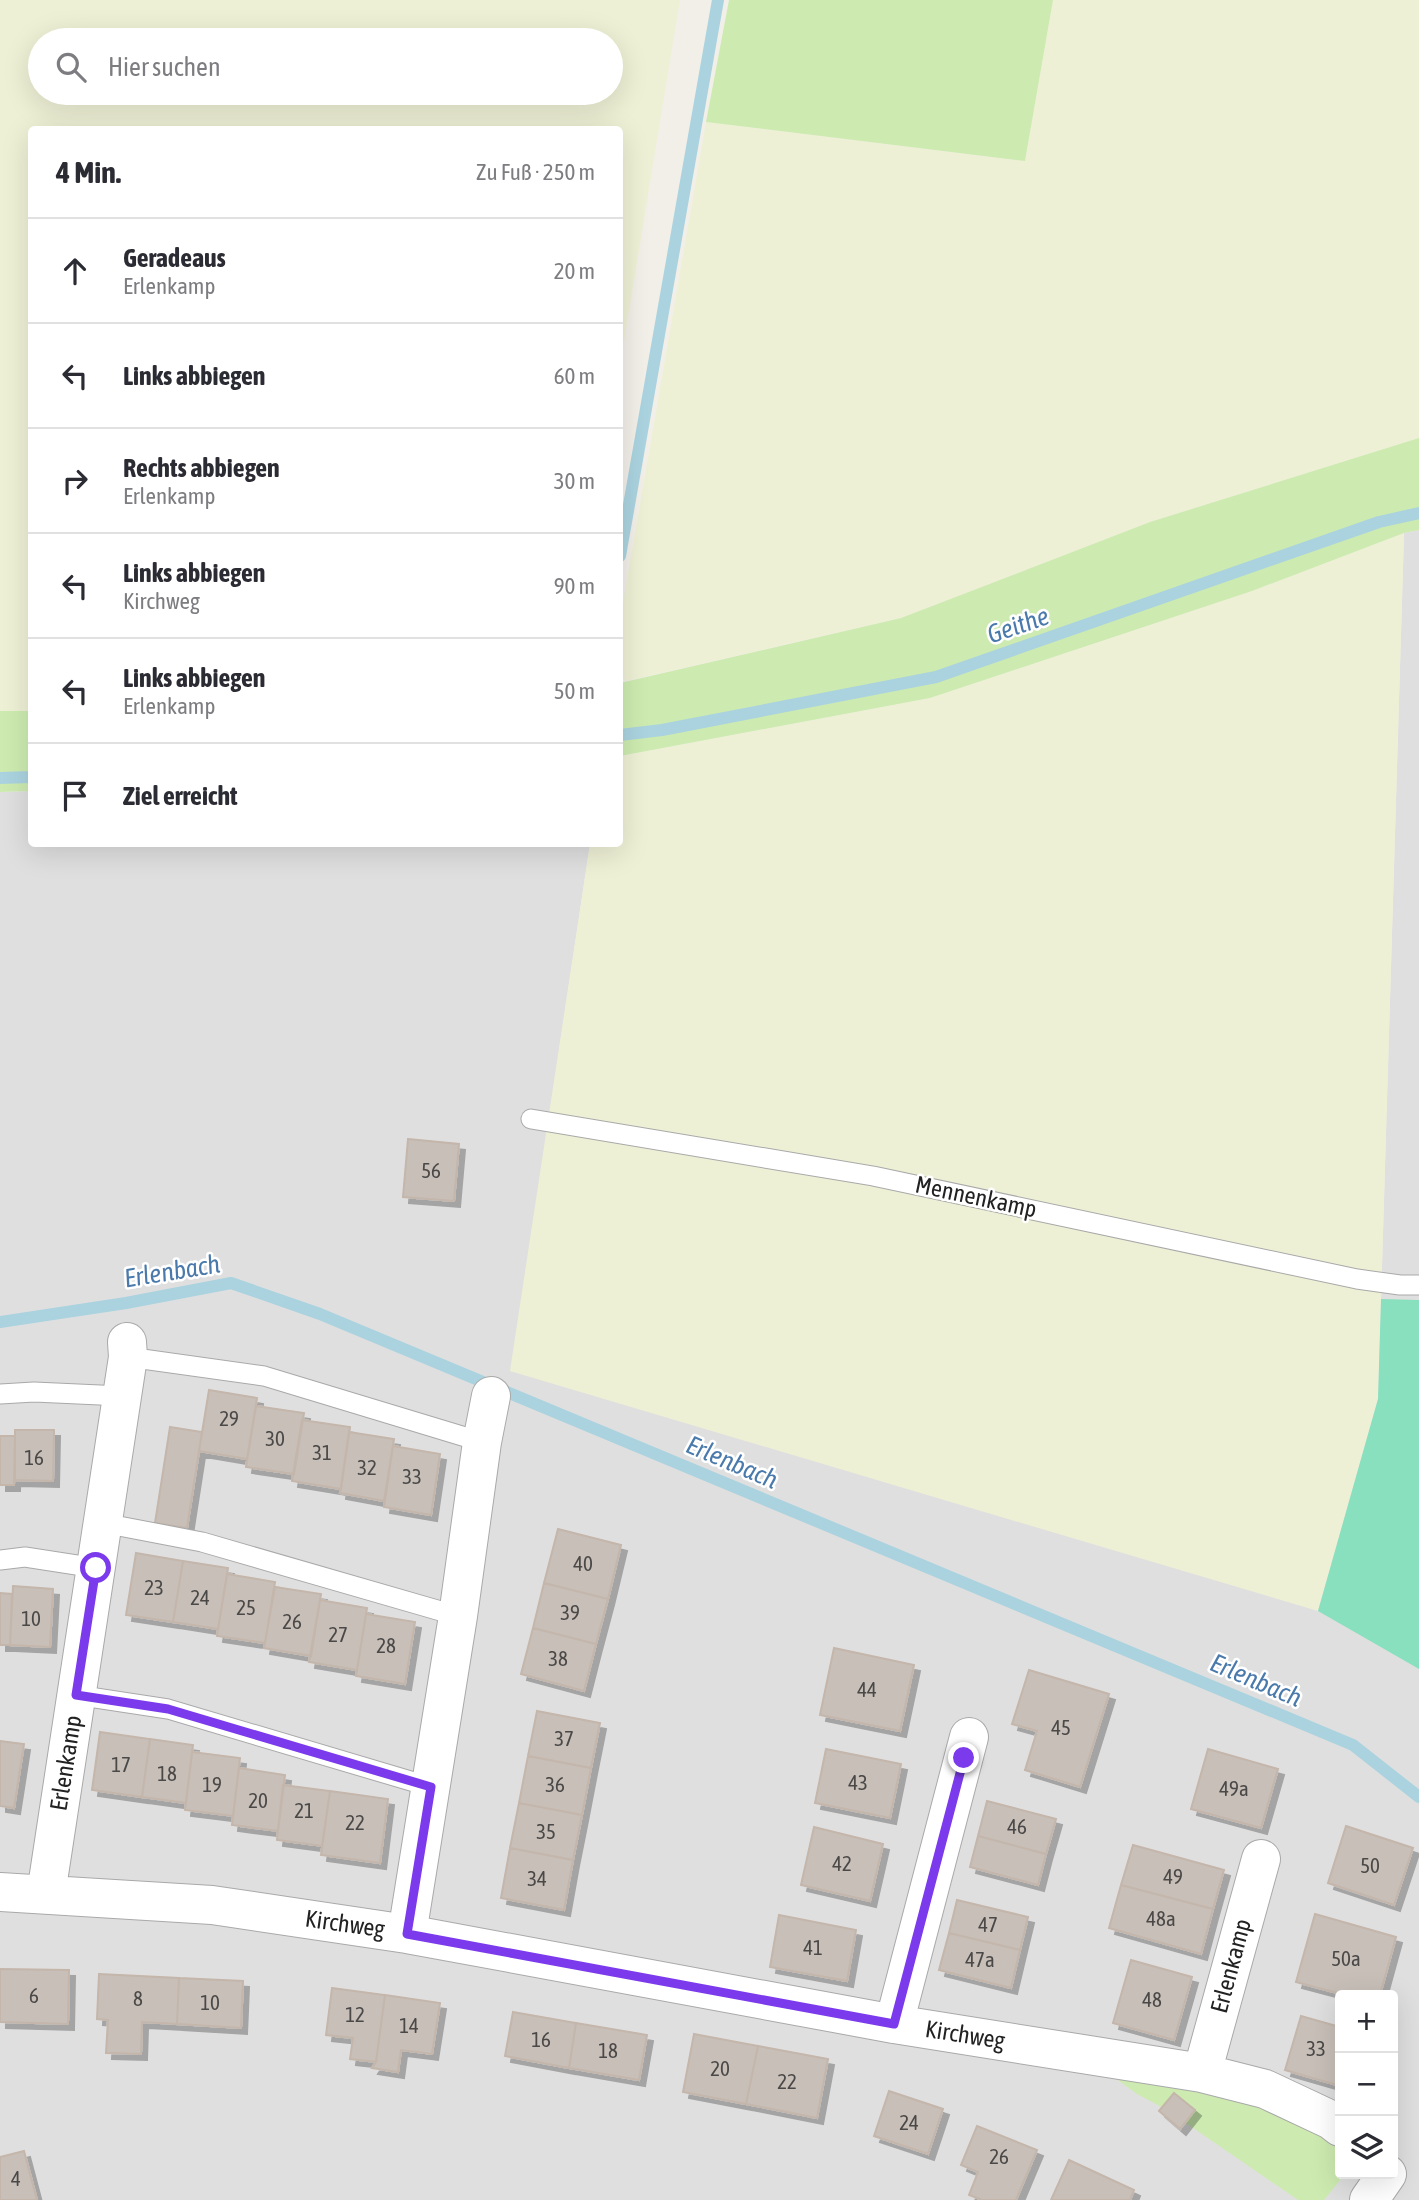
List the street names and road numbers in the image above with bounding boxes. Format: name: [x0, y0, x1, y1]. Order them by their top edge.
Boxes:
street label: Mennenkamp: [913, 1171, 1039, 1223]
street label: Erlenkamp: [45, 1713, 86, 1813]
street label: Kirchweg: [303, 1905, 387, 1943]
street label: Erlenkamp: [1205, 1916, 1256, 2016]
street label: Kirchweg: [923, 2015, 1007, 2054]

